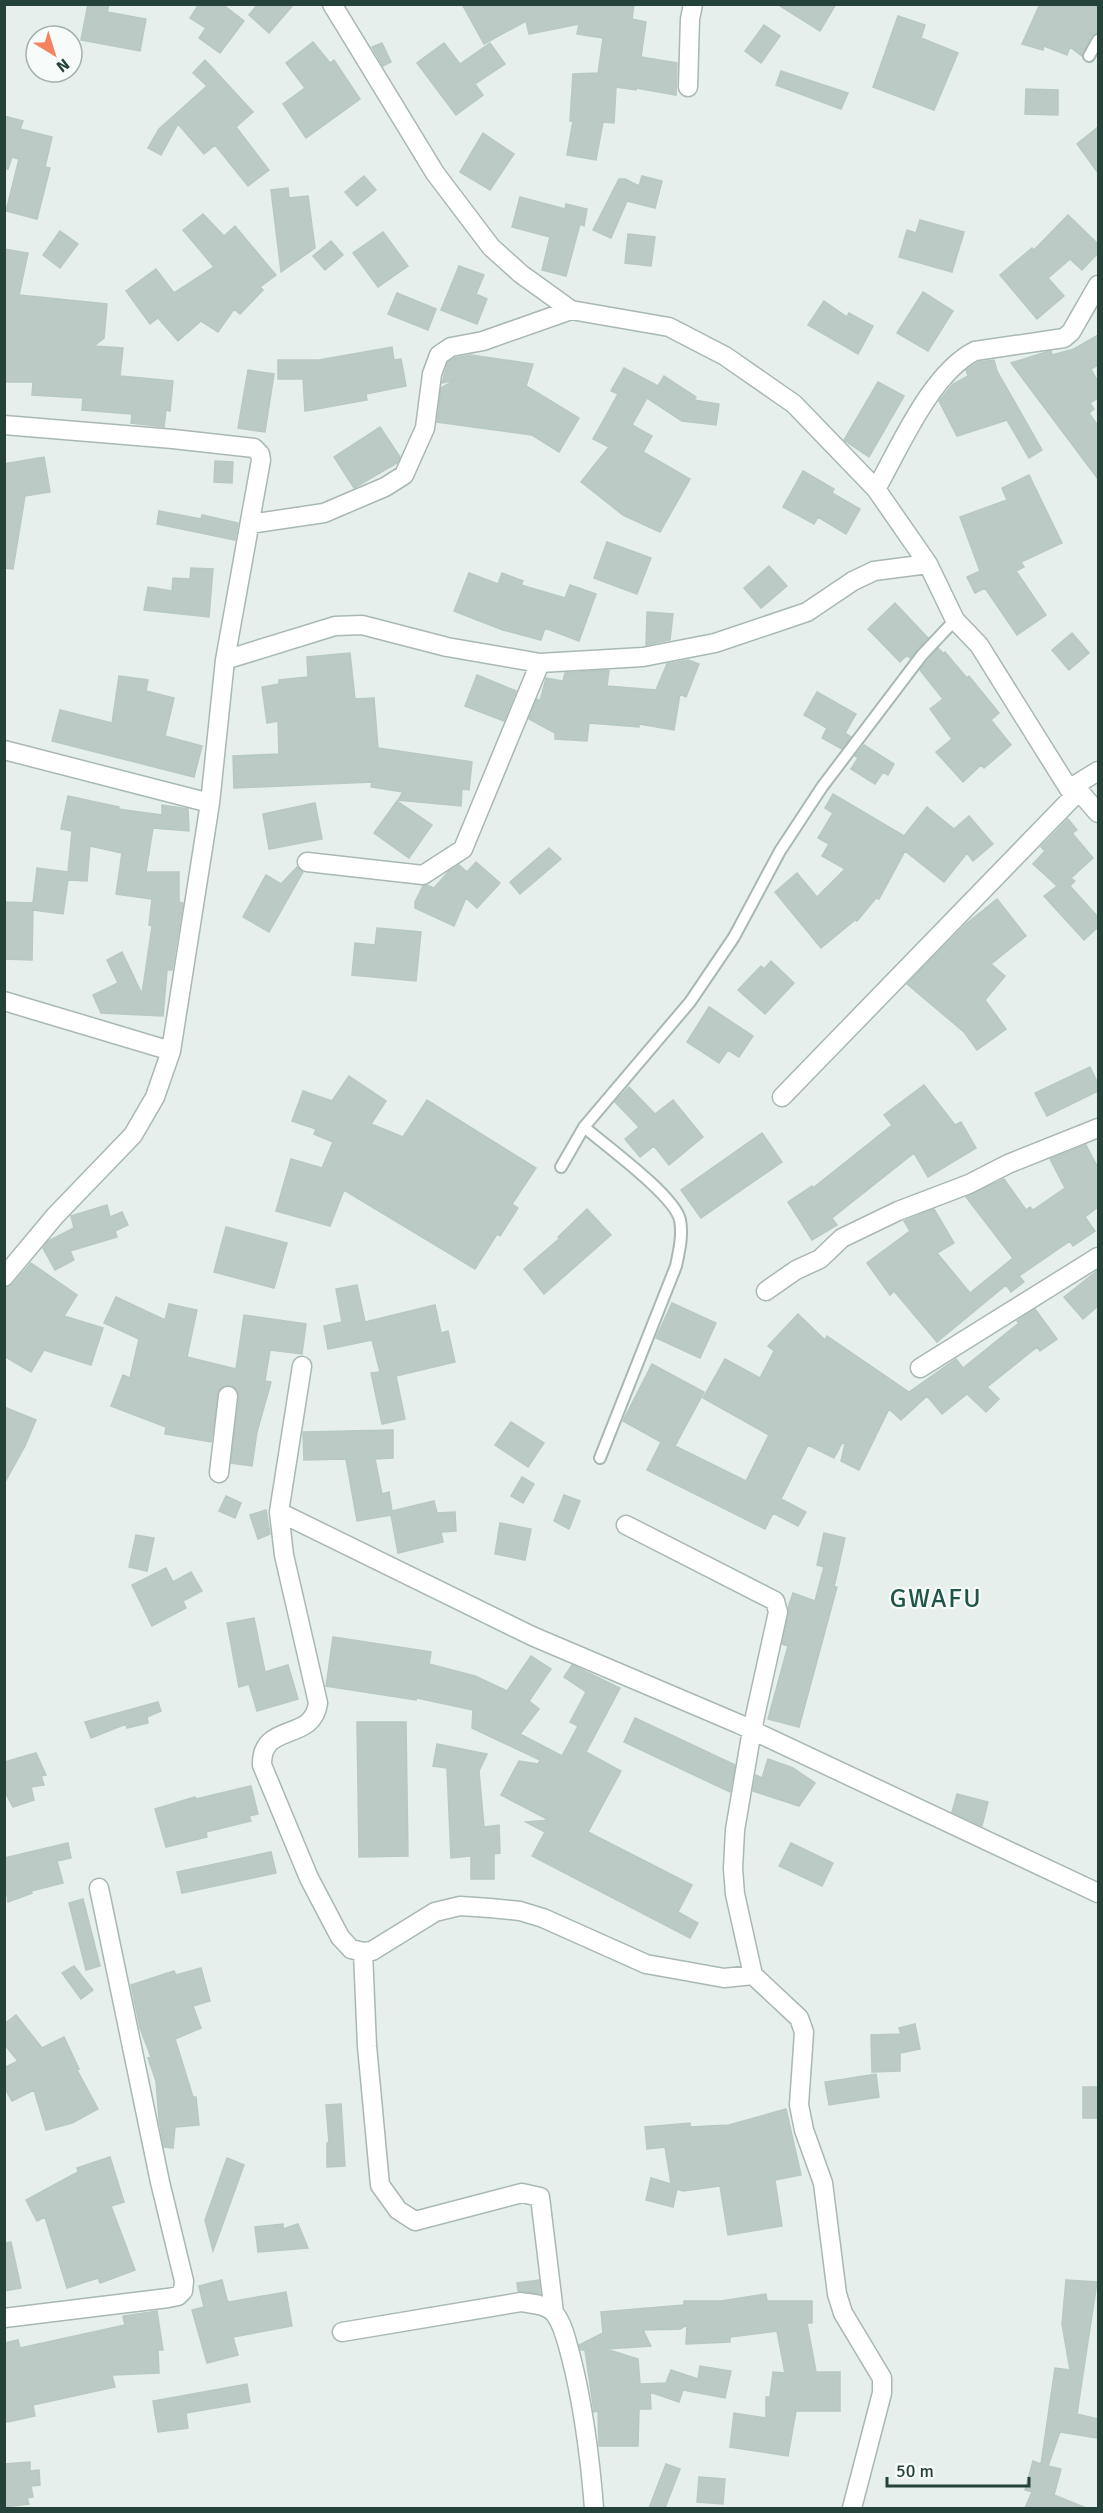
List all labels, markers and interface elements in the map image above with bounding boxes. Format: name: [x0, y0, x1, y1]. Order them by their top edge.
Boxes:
north arrow: [24, 24, 84, 84]
text: N: [52, 54, 73, 76]
district label: GWAFU: [890, 1583, 982, 1615]
scale bar: [887, 2450, 1030, 2488]
text: 50 m: [896, 2460, 934, 2482]

